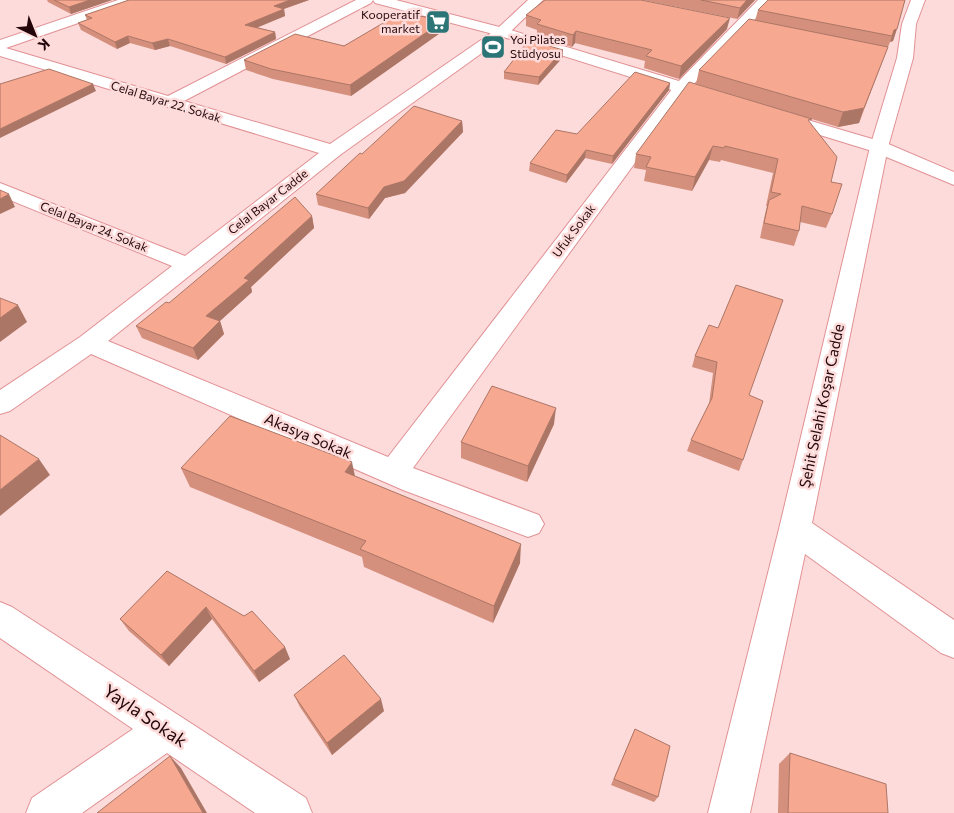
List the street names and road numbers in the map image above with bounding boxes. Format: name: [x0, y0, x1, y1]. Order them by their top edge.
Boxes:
street label: Celal Bayar 22. Sokak: [109, 78, 224, 125]
street label: Celal Bayar Cadde: [225, 166, 310, 237]
street label: Celal Bayar 24. Sokak: [39, 198, 151, 254]
street label: Ufuk Sokak: [549, 201, 598, 260]
street label: Şehit Selahi Koşar Cadde: [795, 322, 847, 489]
street label: Akasya Sokak: [262, 409, 355, 462]
street label: Yayla Sokak: [100, 679, 192, 751]

